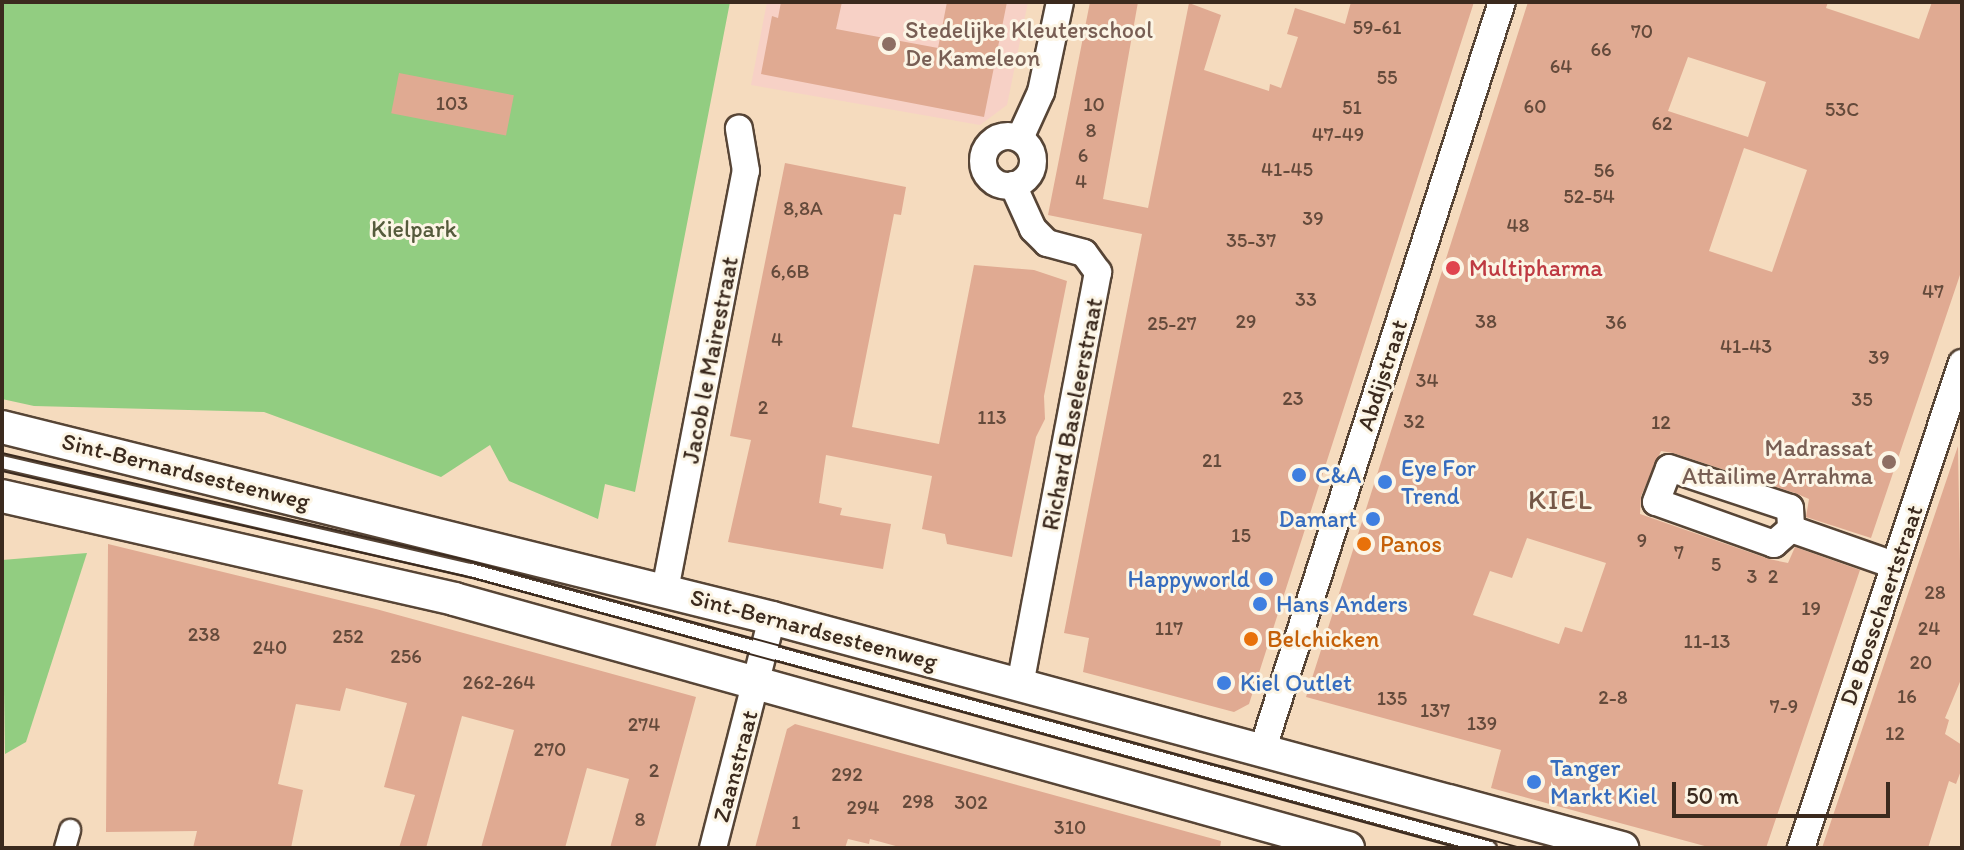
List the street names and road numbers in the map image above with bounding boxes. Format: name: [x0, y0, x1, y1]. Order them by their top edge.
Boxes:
street label: Jacob le Mairestraat: [676, 254, 744, 466]
street label: Richard Baseleerstraat: [1035, 295, 1109, 533]
street label: Abdijstraat: [1351, 316, 1413, 434]
street label: Sint-Bernardsesteenweg: [59, 426, 313, 516]
street label: De Bosschaertstraat: [1833, 501, 1929, 709]
street label: Sint-Bernardsesteenweg: [687, 582, 941, 676]
street label: Zaanstraat: [706, 707, 764, 825]

